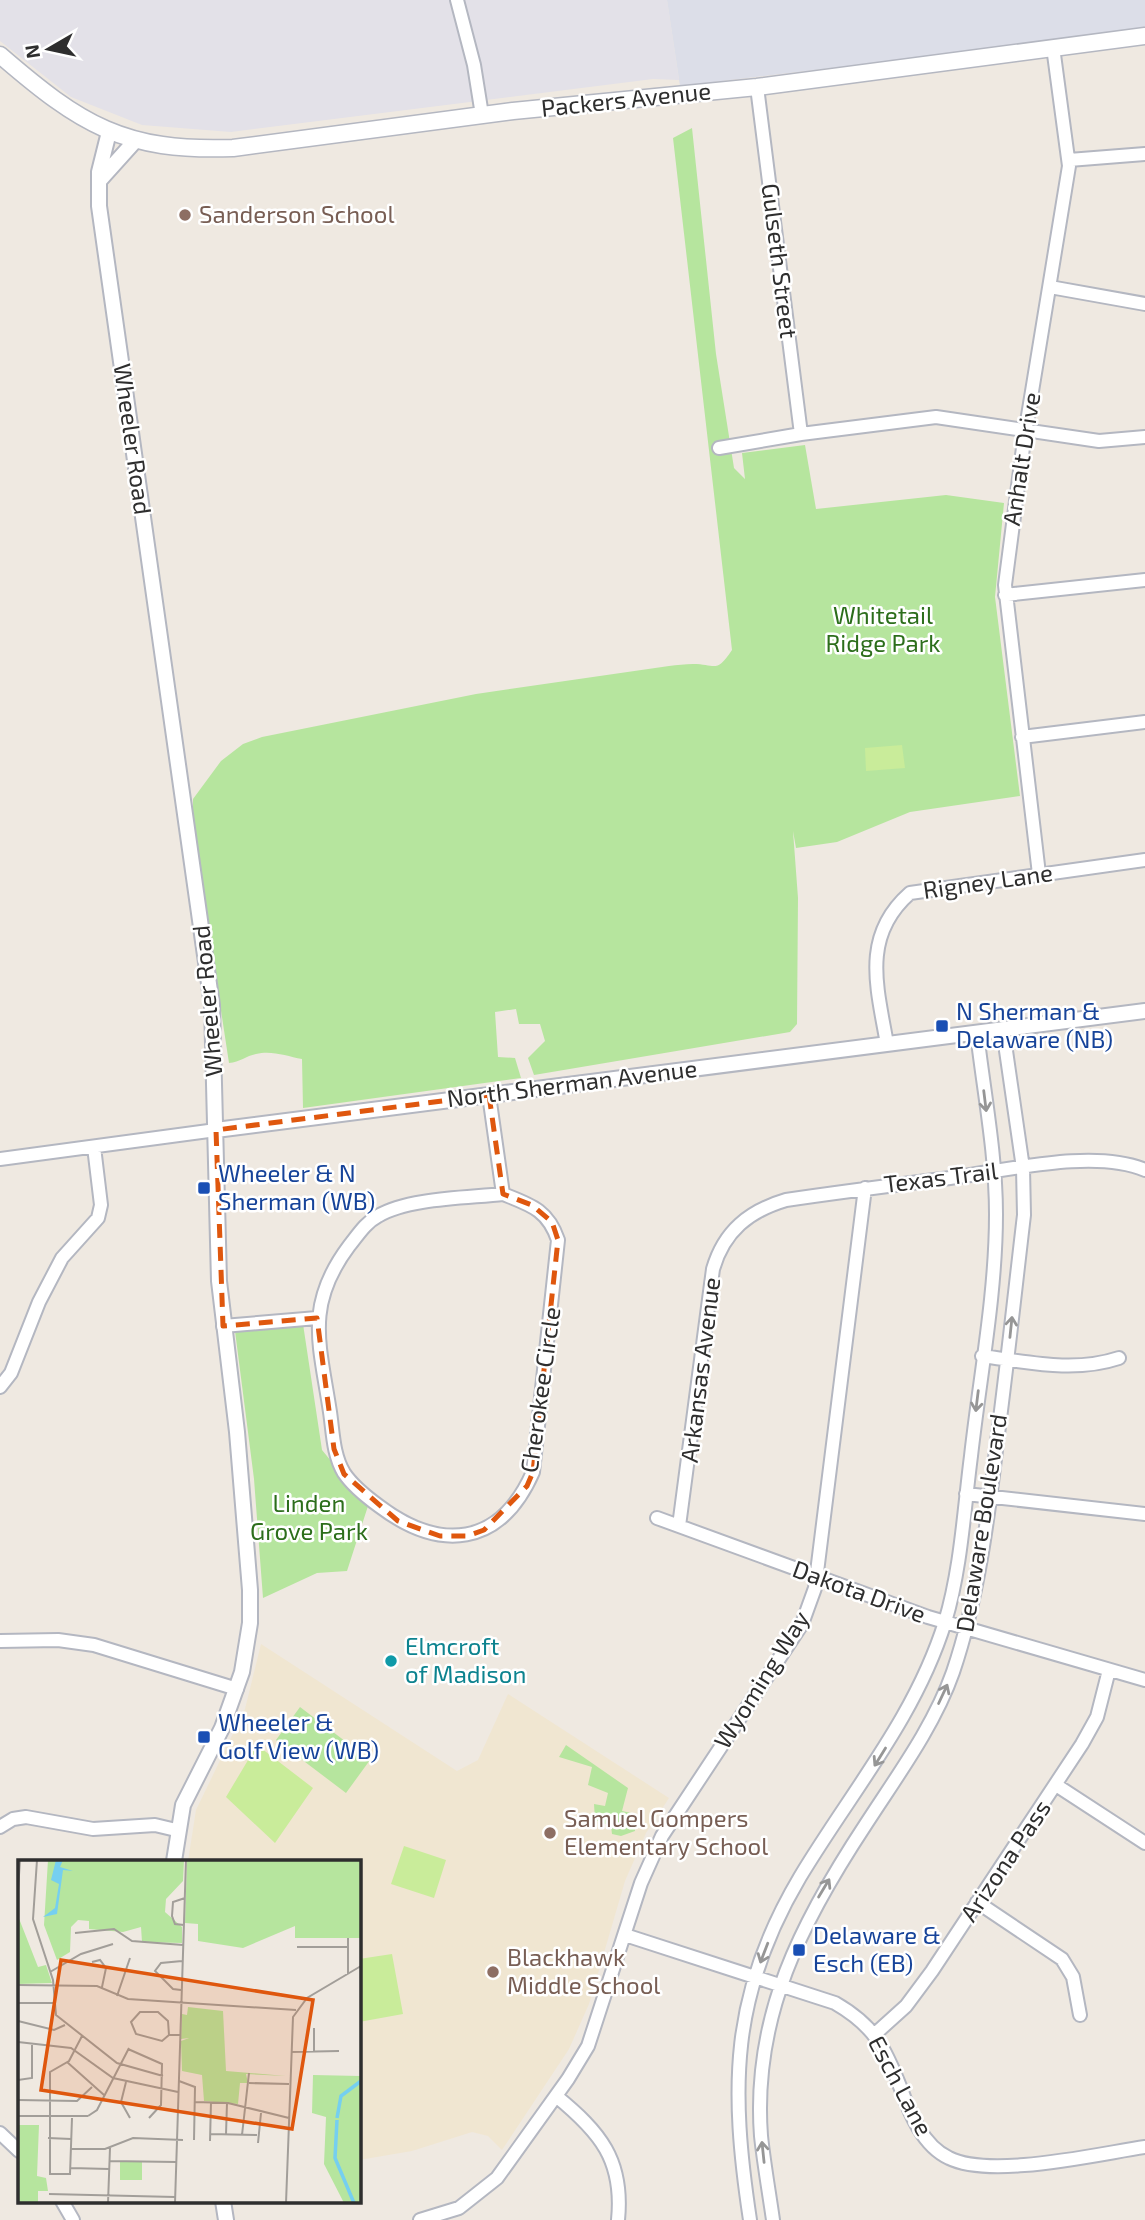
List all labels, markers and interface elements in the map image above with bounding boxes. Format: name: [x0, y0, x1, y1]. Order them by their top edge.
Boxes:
north arrow: [14, 14, 84, 84]
text: N: [19, 43, 44, 60]
street label: Packers Avenue: [539, 75, 712, 122]
street label: Gulseth Street: [757, 182, 804, 340]
place label: Sanderson School: [199, 199, 395, 228]
marker: Sanderson School: [177, 207, 193, 223]
street label: Wheeler Road: [109, 361, 158, 516]
street label: Anhalt Drive: [996, 390, 1045, 527]
park label: Whitetail Ridge Park: [825, 600, 941, 657]
street label: Rigney Lane: [921, 857, 1055, 904]
street label: Wheeler Road: [185, 924, 228, 1078]
place label: N Sherman & Delaware (NB): [956, 996, 1113, 1053]
marker: N Sherman & Delaware (NB): [934, 1018, 950, 1034]
street label: North Sherman Avenue: [445, 1053, 699, 1112]
one-way arrow: [979, 1089, 992, 1112]
street label: Texas Trail: [882, 1155, 999, 1198]
place label: Wheeler & N Sherman (WB): [218, 1158, 375, 1215]
marker: Wheeler & N Sherman (WB): [196, 1180, 212, 1196]
street label: Arkansas Avenue: [674, 1275, 725, 1464]
street label: Cherokee Circle: [514, 1305, 566, 1475]
one-way arrow: [1005, 1316, 1018, 1339]
one-way arrow: [971, 1389, 984, 1411]
street label: Delaware Boulevard: [949, 1412, 1012, 1634]
park label: Linden Grove Park: [250, 1488, 368, 1545]
street label: Dakota Drive: [789, 1553, 930, 1628]
street label: Wyoming Way: [707, 1605, 815, 1753]
place label: Elmcroft of Madison: [405, 1631, 526, 1688]
marker: Elmcroft of Madison: [383, 1653, 399, 1669]
one-way arrow: [937, 1684, 950, 1705]
place label: Wheeler & Golf View (WB): [218, 1707, 379, 1764]
marker: Wheeler & Golf View (WB): [196, 1729, 212, 1745]
one-way arrow: [872, 1747, 886, 1767]
street label: Arizona Pass: [953, 1794, 1056, 1926]
place label: Samuel Gompers Elementary School: [564, 1803, 768, 1860]
marker: Samuel Gompers Elementary School: [542, 1825, 558, 1841]
inset map: [18, 1860, 360, 2202]
one-way arrow: [818, 1878, 832, 1898]
place label: Delaware & Esch (EB): [813, 1920, 941, 1977]
one-way arrow: [757, 1941, 770, 1963]
place label: Blackhawk Middle School: [507, 1942, 660, 1999]
marker: Delaware & Esch (EB): [791, 1942, 807, 1958]
marker: Blackhawk Middle School: [485, 1964, 501, 1980]
street label: Esch Lane: [863, 2030, 940, 2140]
one-way arrow: [757, 2142, 770, 2164]

